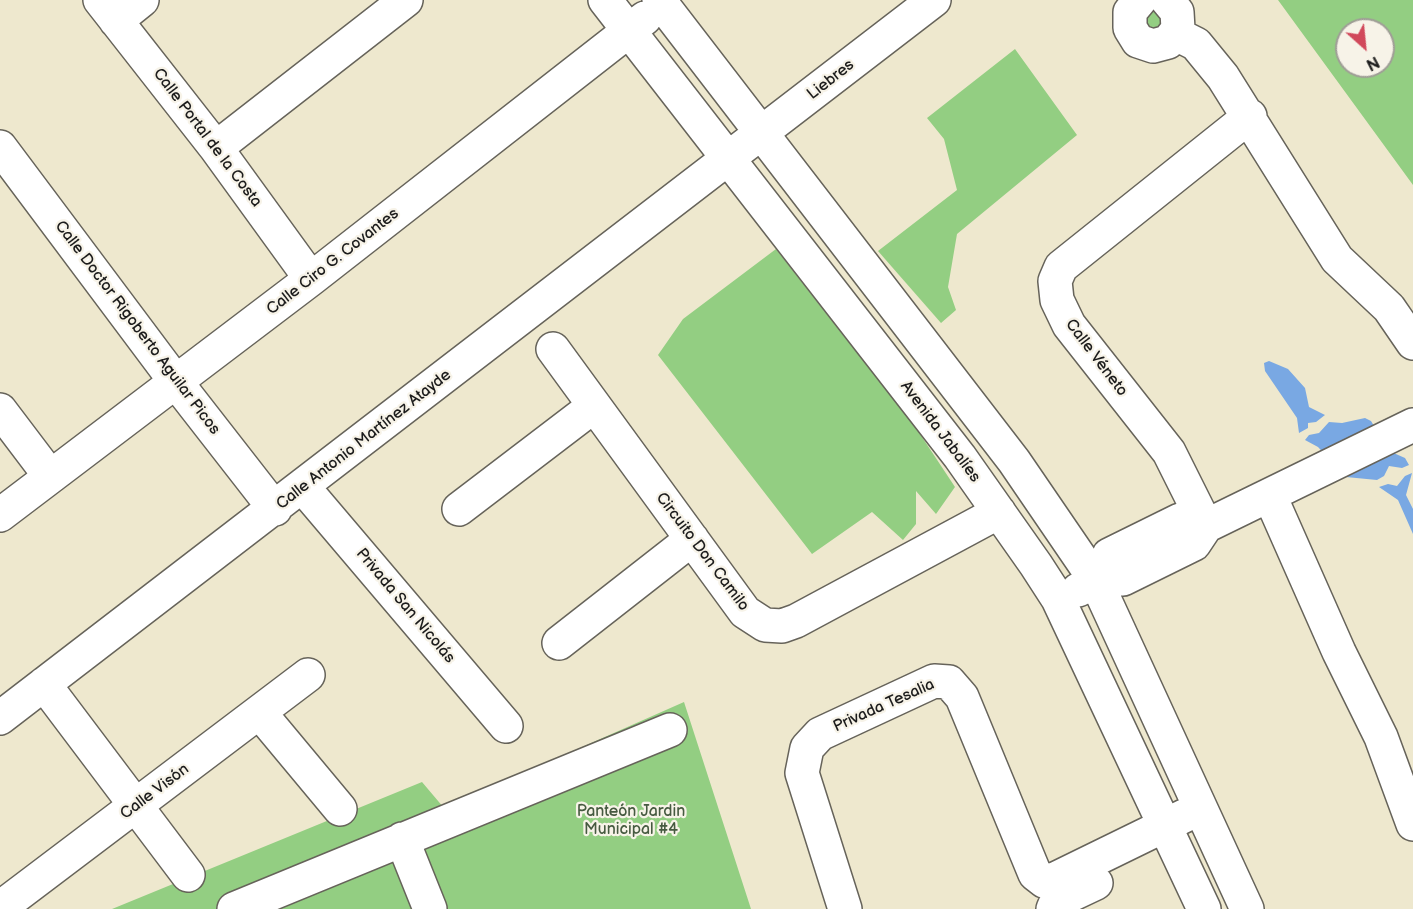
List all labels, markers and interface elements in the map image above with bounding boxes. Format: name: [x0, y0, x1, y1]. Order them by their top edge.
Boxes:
north arrow: [1335, 18, 1395, 78]
text: N: [1363, 52, 1382, 74]
street label: Liebres: [804, 56, 858, 104]
street label: Calle Portal de la Costa: [149, 65, 265, 211]
street label: Calle Ciro G. Covantes: [263, 204, 403, 320]
street label: Calle Doctor Rigoberto Aguilar Picos: [50, 217, 224, 439]
street label: Calle Véneto: [1061, 316, 1131, 400]
street label: Calle Antonio Martínez Atayde: [273, 366, 455, 514]
street label: Avenida Jabalíes: [896, 378, 984, 486]
street label: Circuito Don Camilo: [651, 489, 753, 615]
street label: Privada San Nicolás: [351, 545, 459, 667]
street label: Privada Tesalia: [830, 675, 938, 737]
street label: Calle Visón: [117, 760, 193, 824]
park label: Panteón Jardin Municipal #4: [577, 802, 685, 840]

